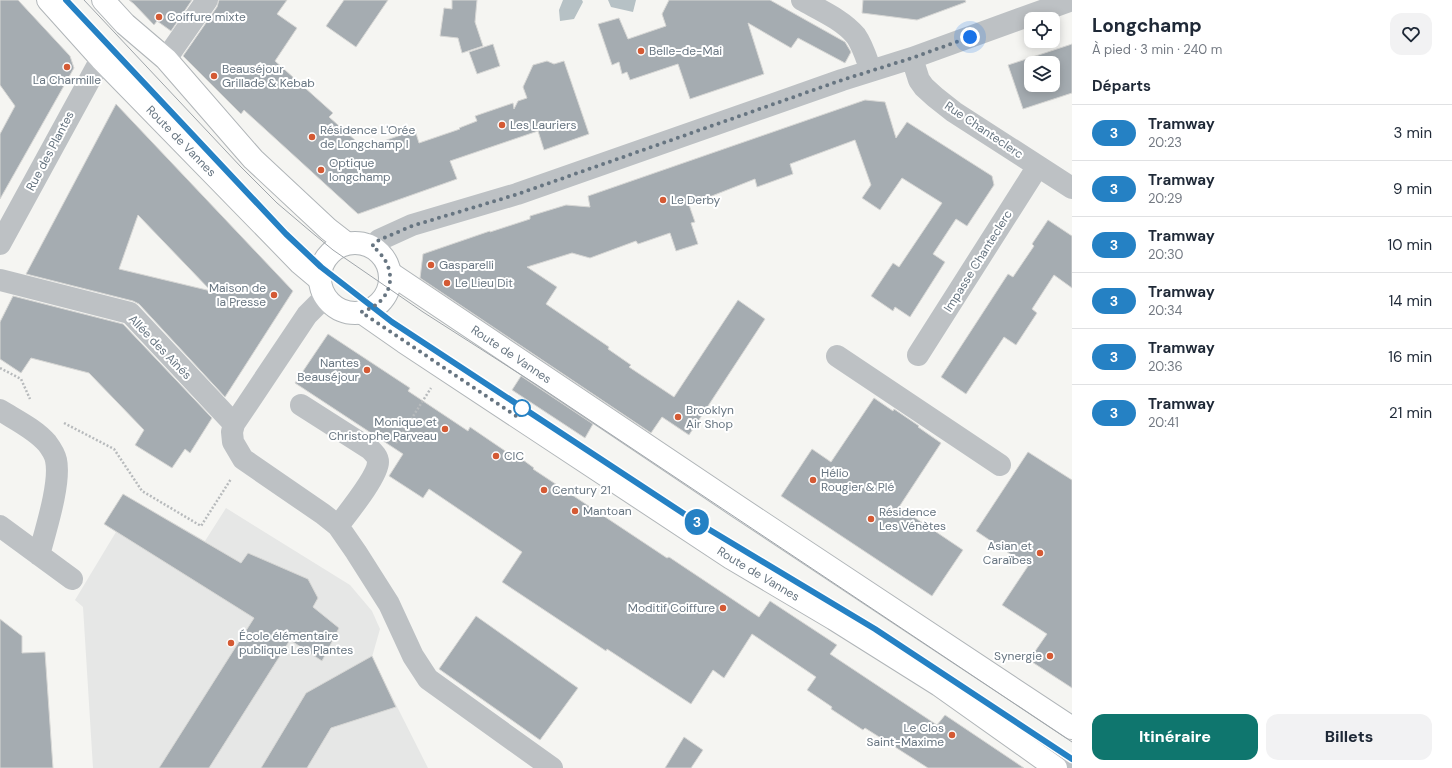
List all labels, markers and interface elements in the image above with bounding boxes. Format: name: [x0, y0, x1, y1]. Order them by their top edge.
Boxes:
place label: Coiffure mixte: [167, 9, 246, 25]
marker: Coiffure mixte: [154, 12, 164, 22]
map controls: [1024, 12, 1060, 92]
button: locate: [1024, 12, 1060, 48]
text: Longchamp: [1092, 13, 1202, 38]
button: heart: [1390, 13, 1432, 55]
your location: [960, 27, 980, 47]
text: À pied · 3 min · 240 m: [1092, 41, 1222, 58]
place label: Belle-de-Mai: [649, 43, 722, 59]
marker: Belle-de-Mai: [636, 46, 646, 56]
button: layers: [1024, 56, 1060, 92]
place label: Beauséjour Grillade & Kebab: [222, 61, 315, 91]
marker: La Charmille: [62, 62, 72, 72]
marker: Beauséjour Grillade & Kebab: [209, 71, 219, 81]
place label: La Charmille: [33, 72, 101, 88]
text: Départs: [1092, 76, 1151, 96]
street label: Rue Chanteclerc: [942, 98, 1027, 162]
street label: Route de Vannes: [143, 102, 219, 180]
street label: Rue des Plantes: [22, 108, 78, 194]
text: Tramway: [1148, 114, 1215, 134]
place label: Les Lauriers: [510, 117, 576, 133]
marker: Les Lauriers: [497, 120, 507, 130]
place label: Résidence L'Orée de Longchamp I: [320, 122, 415, 152]
text: 3 min: [1394, 123, 1432, 143]
text: 3: [1110, 124, 1118, 142]
marker: Résidence L'Orée de Longchamp I: [307, 132, 317, 142]
text: 20:23: [1148, 134, 1182, 151]
place label: Optique longchamp: [329, 155, 391, 185]
marker: Optique longchamp: [316, 165, 326, 175]
text: Tramway: [1148, 170, 1215, 190]
text: 9 min: [1393, 179, 1432, 199]
text: 3: [1110, 180, 1118, 198]
text: 20:29: [1148, 190, 1182, 207]
place label: Le Derby: [671, 192, 721, 208]
marker: Le Derby: [658, 195, 668, 205]
street label: Impasse Chanteclerc: [940, 207, 1016, 315]
text: Tramway: [1148, 226, 1215, 246]
text: 10 min: [1387, 235, 1432, 255]
text: 3: [1110, 236, 1118, 254]
text: 20:30: [1148, 246, 1183, 263]
place label: Gasparelli: [439, 257, 494, 273]
marker: Gasparelli: [426, 260, 436, 270]
place label: Le Lieu Dit: [455, 275, 513, 291]
marker: Le Lieu Dit: [442, 278, 452, 288]
place label: Maison de la Presse: [209, 280, 266, 310]
text: Tramway: [1148, 282, 1215, 302]
marker: Maison de la Presse: [269, 290, 279, 300]
text: 14 min: [1389, 291, 1432, 311]
text: 3: [1110, 292, 1118, 310]
text: 20:34: [1148, 302, 1182, 319]
street label: Allée des Aînés: [125, 311, 195, 383]
street label: Route de Vannes: [468, 322, 554, 387]
text: Tramway: [1148, 338, 1215, 358]
text: 16 min: [1388, 347, 1432, 367]
text: 3: [1110, 348, 1118, 366]
place label: Nantes Beauséjour: [297, 355, 360, 385]
text: 20:36: [1148, 358, 1183, 375]
marker: Nantes Beauséjour: [362, 365, 372, 375]
text: Tramway: [1148, 394, 1215, 414]
unlabelled marker: [513, 399, 531, 417]
place label: Brooklyn Air Shop: [686, 402, 734, 432]
text: 21 min: [1389, 403, 1432, 423]
text: 3: [1110, 404, 1118, 422]
marker: Brooklyn Air Shop: [673, 412, 683, 422]
place label: Monique et Christophe Parveau: [328, 414, 437, 444]
text: 20:41: [1148, 414, 1179, 431]
marker: Monique et Christophe Parveau: [440, 424, 450, 434]
place label: CIC: [504, 448, 524, 464]
marker: CIC: [491, 451, 501, 461]
place label: Hélio Rougier & Plé: [821, 465, 894, 495]
marker: Hélio Rougier & Plé: [808, 475, 818, 485]
place label: Century 21: [552, 482, 611, 498]
marker: Century 21: [539, 485, 549, 495]
place label: Mantoan: [583, 503, 632, 519]
place label: Résidence Les Vénètes: [879, 504, 946, 534]
marker: Mantoan: [570, 506, 580, 516]
line badge: 3: [684, 509, 710, 535]
text: 3: [693, 513, 701, 531]
marker: Résidence Les Vénètes: [866, 514, 876, 524]
place label: Asian et Caraïbes: [983, 538, 1032, 568]
street label: Route de Vannes: [714, 543, 803, 605]
marker: Asian et Caraïbes: [1035, 548, 1045, 558]
place label: Moditif Coiffure: [628, 600, 715, 616]
marker: Moditif Coiffure: [718, 603, 728, 613]
place label: École élémentaire publique Les Plantes: [239, 628, 353, 658]
marker: École élémentaire publique Les Plantes: [226, 638, 236, 648]
place label: Synergie: [994, 648, 1042, 664]
marker: Synergie: [1045, 651, 1055, 661]
button: Itinéraire: [1092, 714, 1258, 760]
button: Billets: [1266, 714, 1432, 760]
place label: Le Clos Saint-Maxime: [867, 720, 944, 750]
marker: Le Clos Saint-Maxime: [947, 730, 957, 740]

